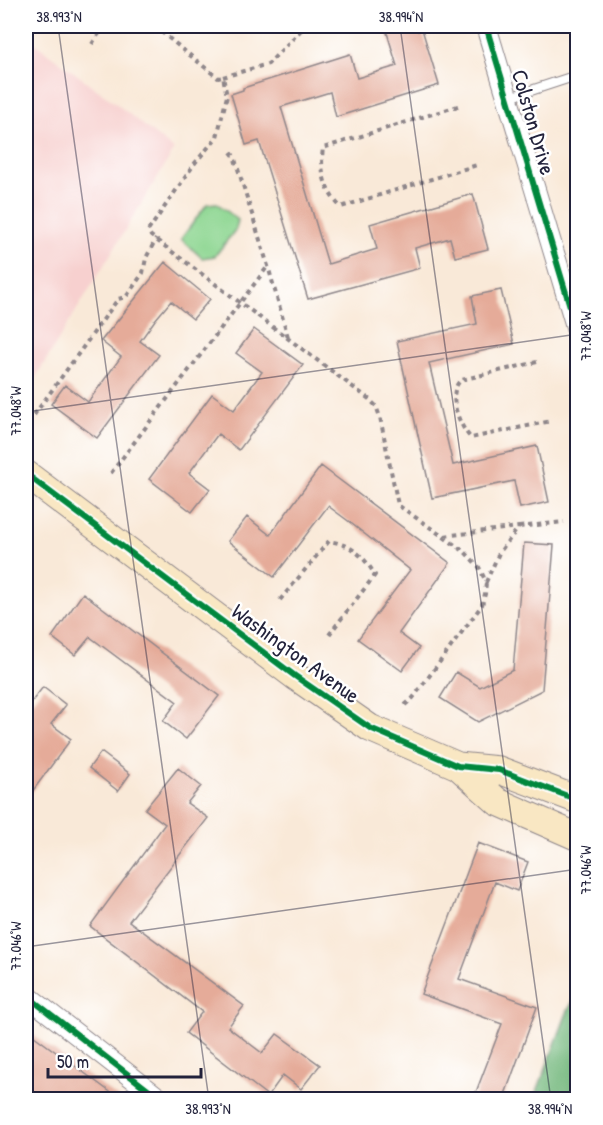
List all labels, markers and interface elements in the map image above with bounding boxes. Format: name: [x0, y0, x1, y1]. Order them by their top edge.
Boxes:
text: 38.993°N: [36, 6, 82, 27]
text: 38.994°N: [379, 6, 423, 27]
street label: Colston Drive: [505, 66, 563, 178]
text: 77.048°W: [575, 310, 596, 361]
text: 77.048°W: [5, 385, 26, 436]
street label: Washington Avenue: [226, 596, 366, 710]
text: 77.046°W: [575, 845, 596, 895]
text: 77.046°W: [5, 921, 26, 971]
scale bar: [48, 1041, 201, 1079]
text: 50 m: [57, 1049, 89, 1074]
text: 38.993°N: [185, 1098, 231, 1119]
text: 38.994°N: [528, 1098, 572, 1119]

